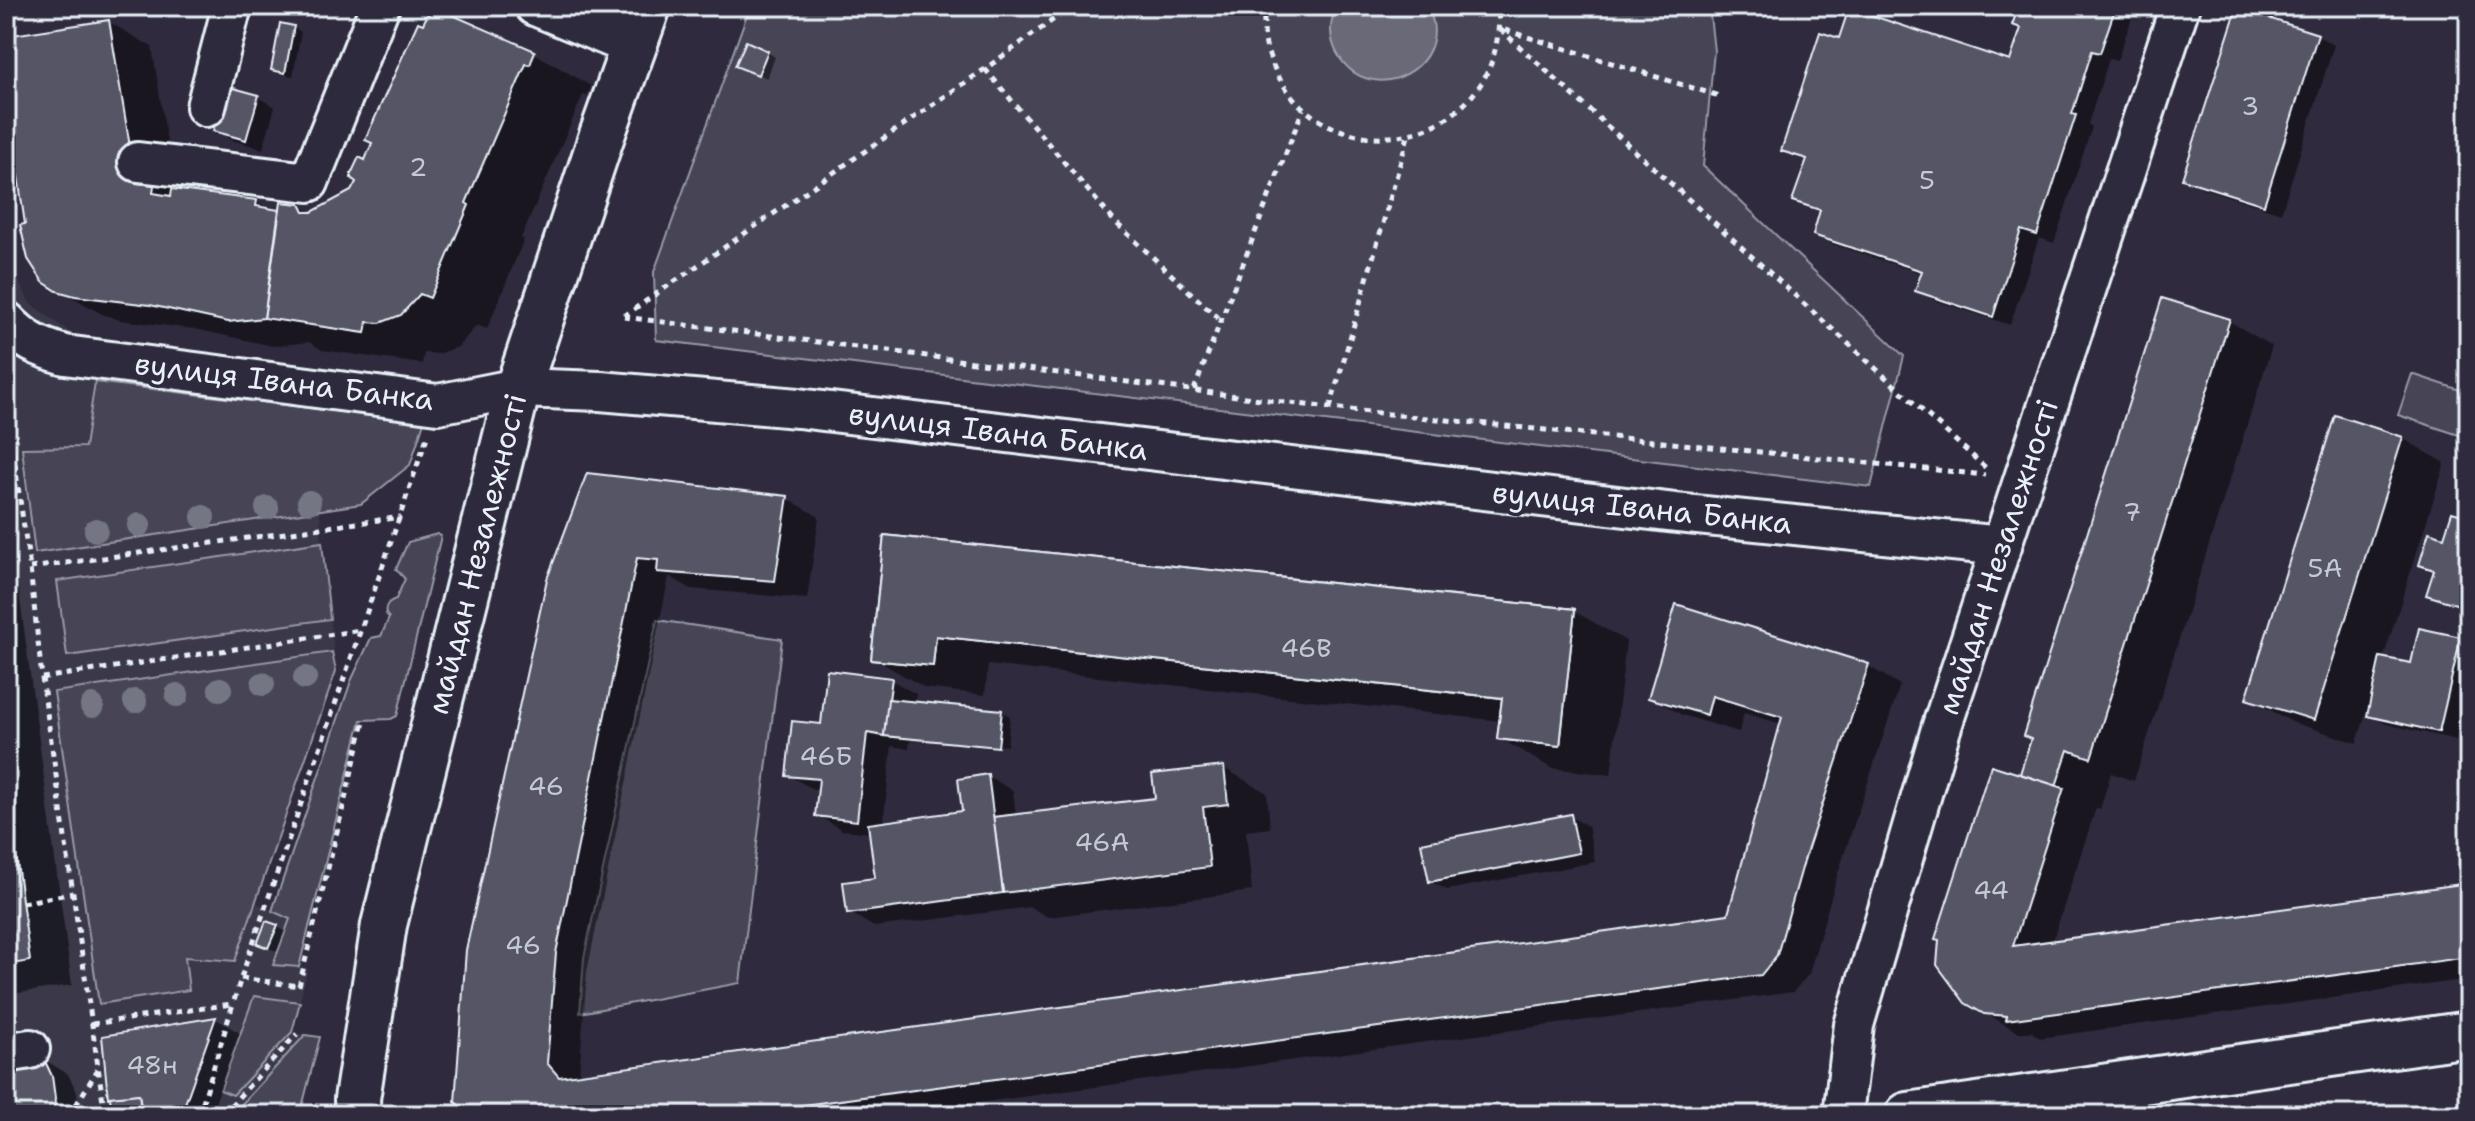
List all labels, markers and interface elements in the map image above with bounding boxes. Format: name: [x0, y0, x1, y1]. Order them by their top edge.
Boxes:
house number: 3: [2241, 88, 2259, 123]
house number: 2: [409, 149, 427, 184]
house number: 5: [1919, 162, 1935, 197]
street label: вулиця Івана Банка: [132, 343, 436, 420]
street label: майдан Незалежності: [417, 389, 536, 719]
street label: вулиця Івана Банка: [846, 393, 1150, 470]
street label: майдан Незалежності: [1927, 394, 2068, 720]
street label: вулиця Івана Банка: [1490, 471, 1794, 544]
house number: 7: [2123, 494, 2141, 529]
house number: 5А: [2308, 550, 2342, 585]
house number: 46В: [1280, 630, 1332, 665]
house number: 46Б: [799, 738, 853, 773]
house number: 46: [528, 768, 564, 803]
house number: 46А: [1075, 824, 1129, 859]
house number: 44: [1973, 872, 2009, 907]
house number: 46: [505, 927, 541, 962]
house number: 48н: [126, 1047, 178, 1082]

